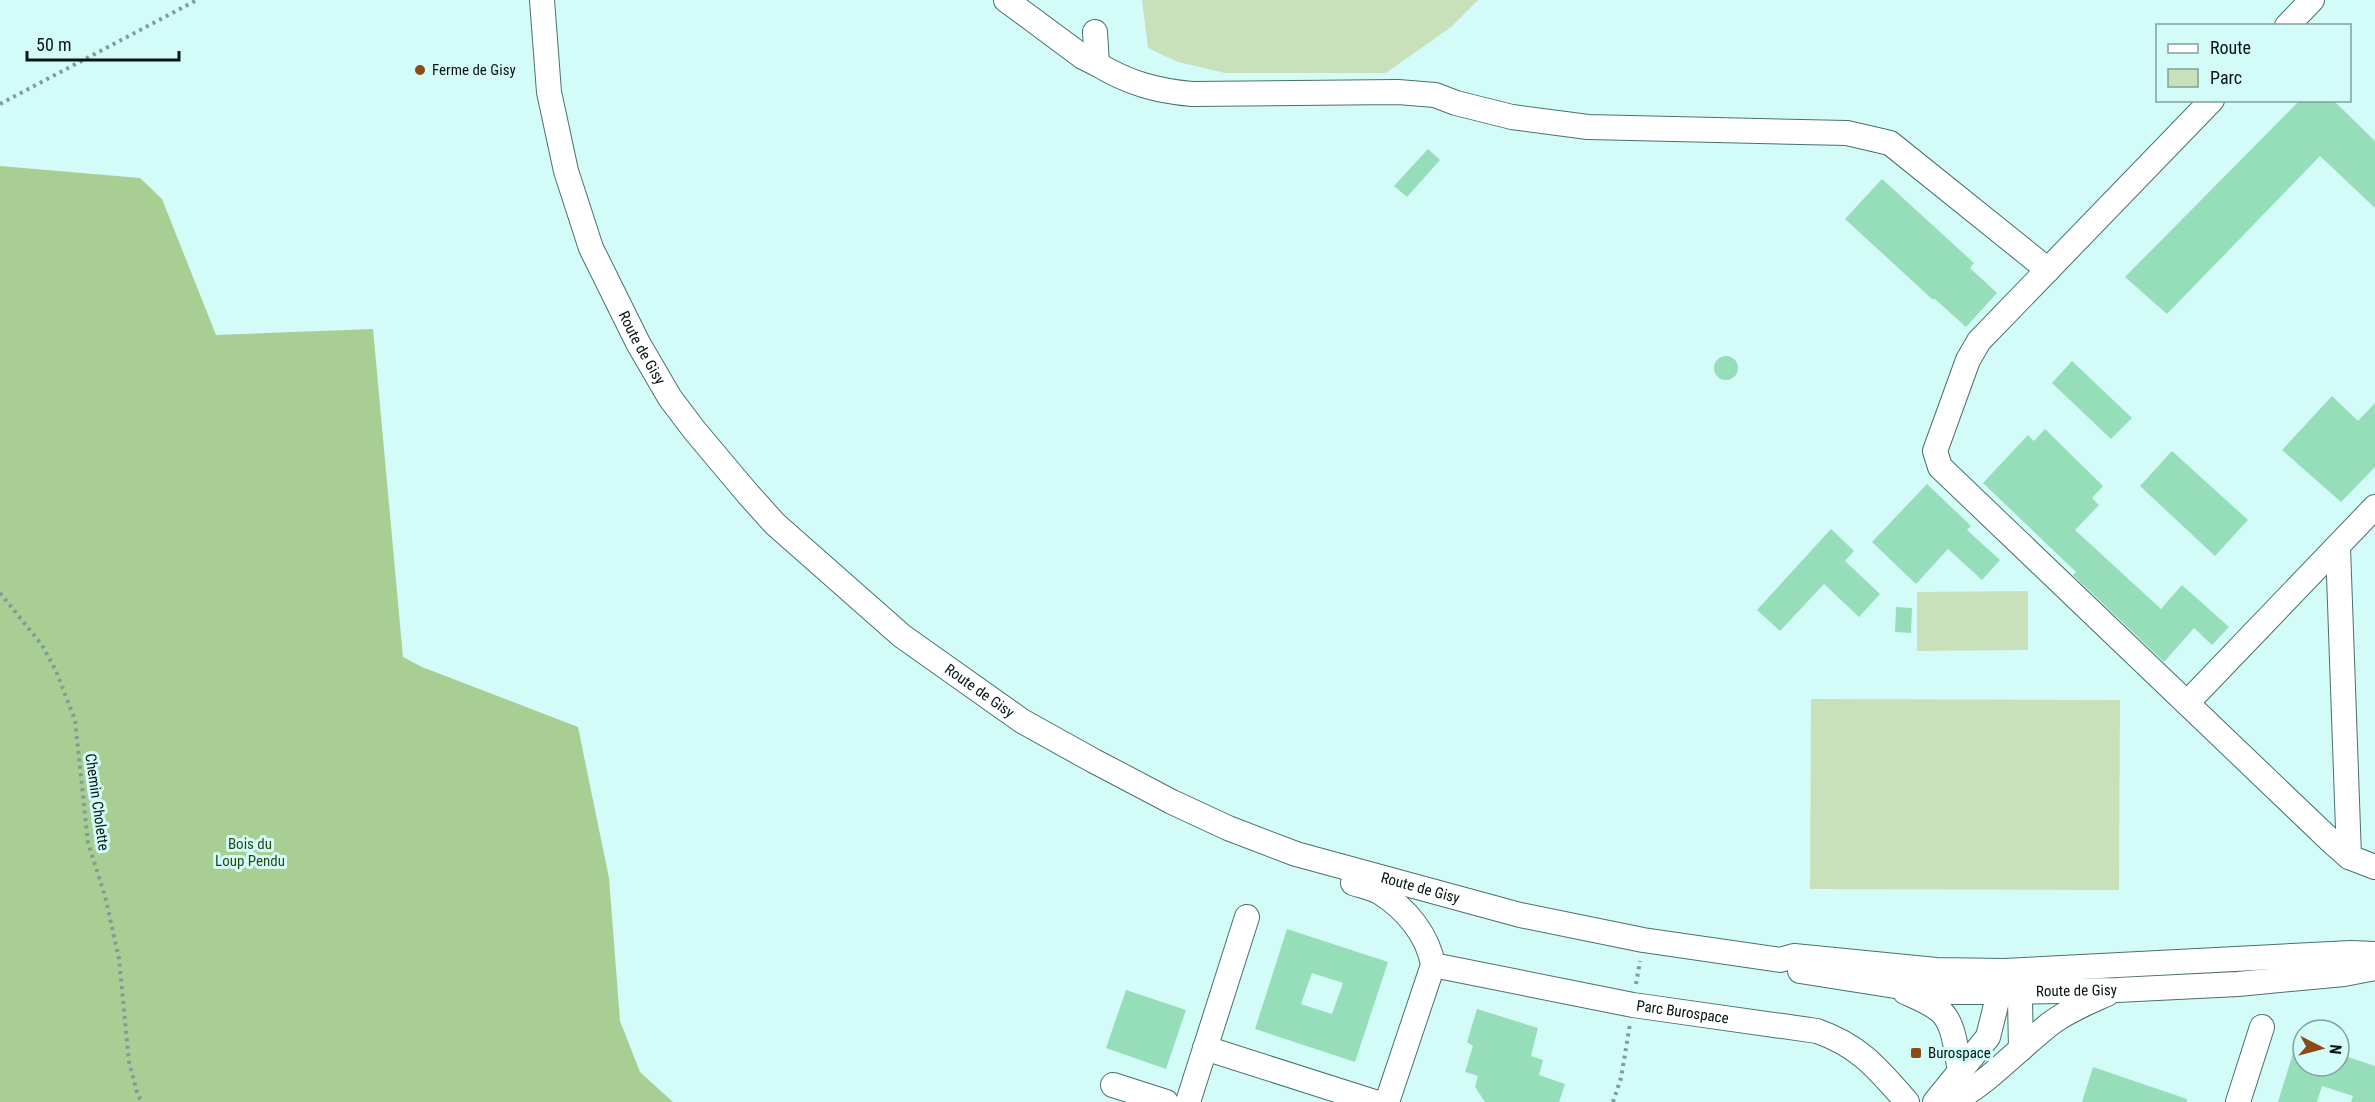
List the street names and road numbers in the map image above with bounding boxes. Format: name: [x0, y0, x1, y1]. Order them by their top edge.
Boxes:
street label: Route de Gisy: [615, 308, 669, 388]
street label: Route de Gisy: [941, 660, 1018, 722]
street label: Chemin Cholette: [81, 752, 113, 852]
street label: Route de Gisy: [1379, 869, 1462, 907]
street label: Route de Gisy: [2036, 981, 2117, 1000]
street label: Parc Burospace: [1635, 997, 1730, 1027]

